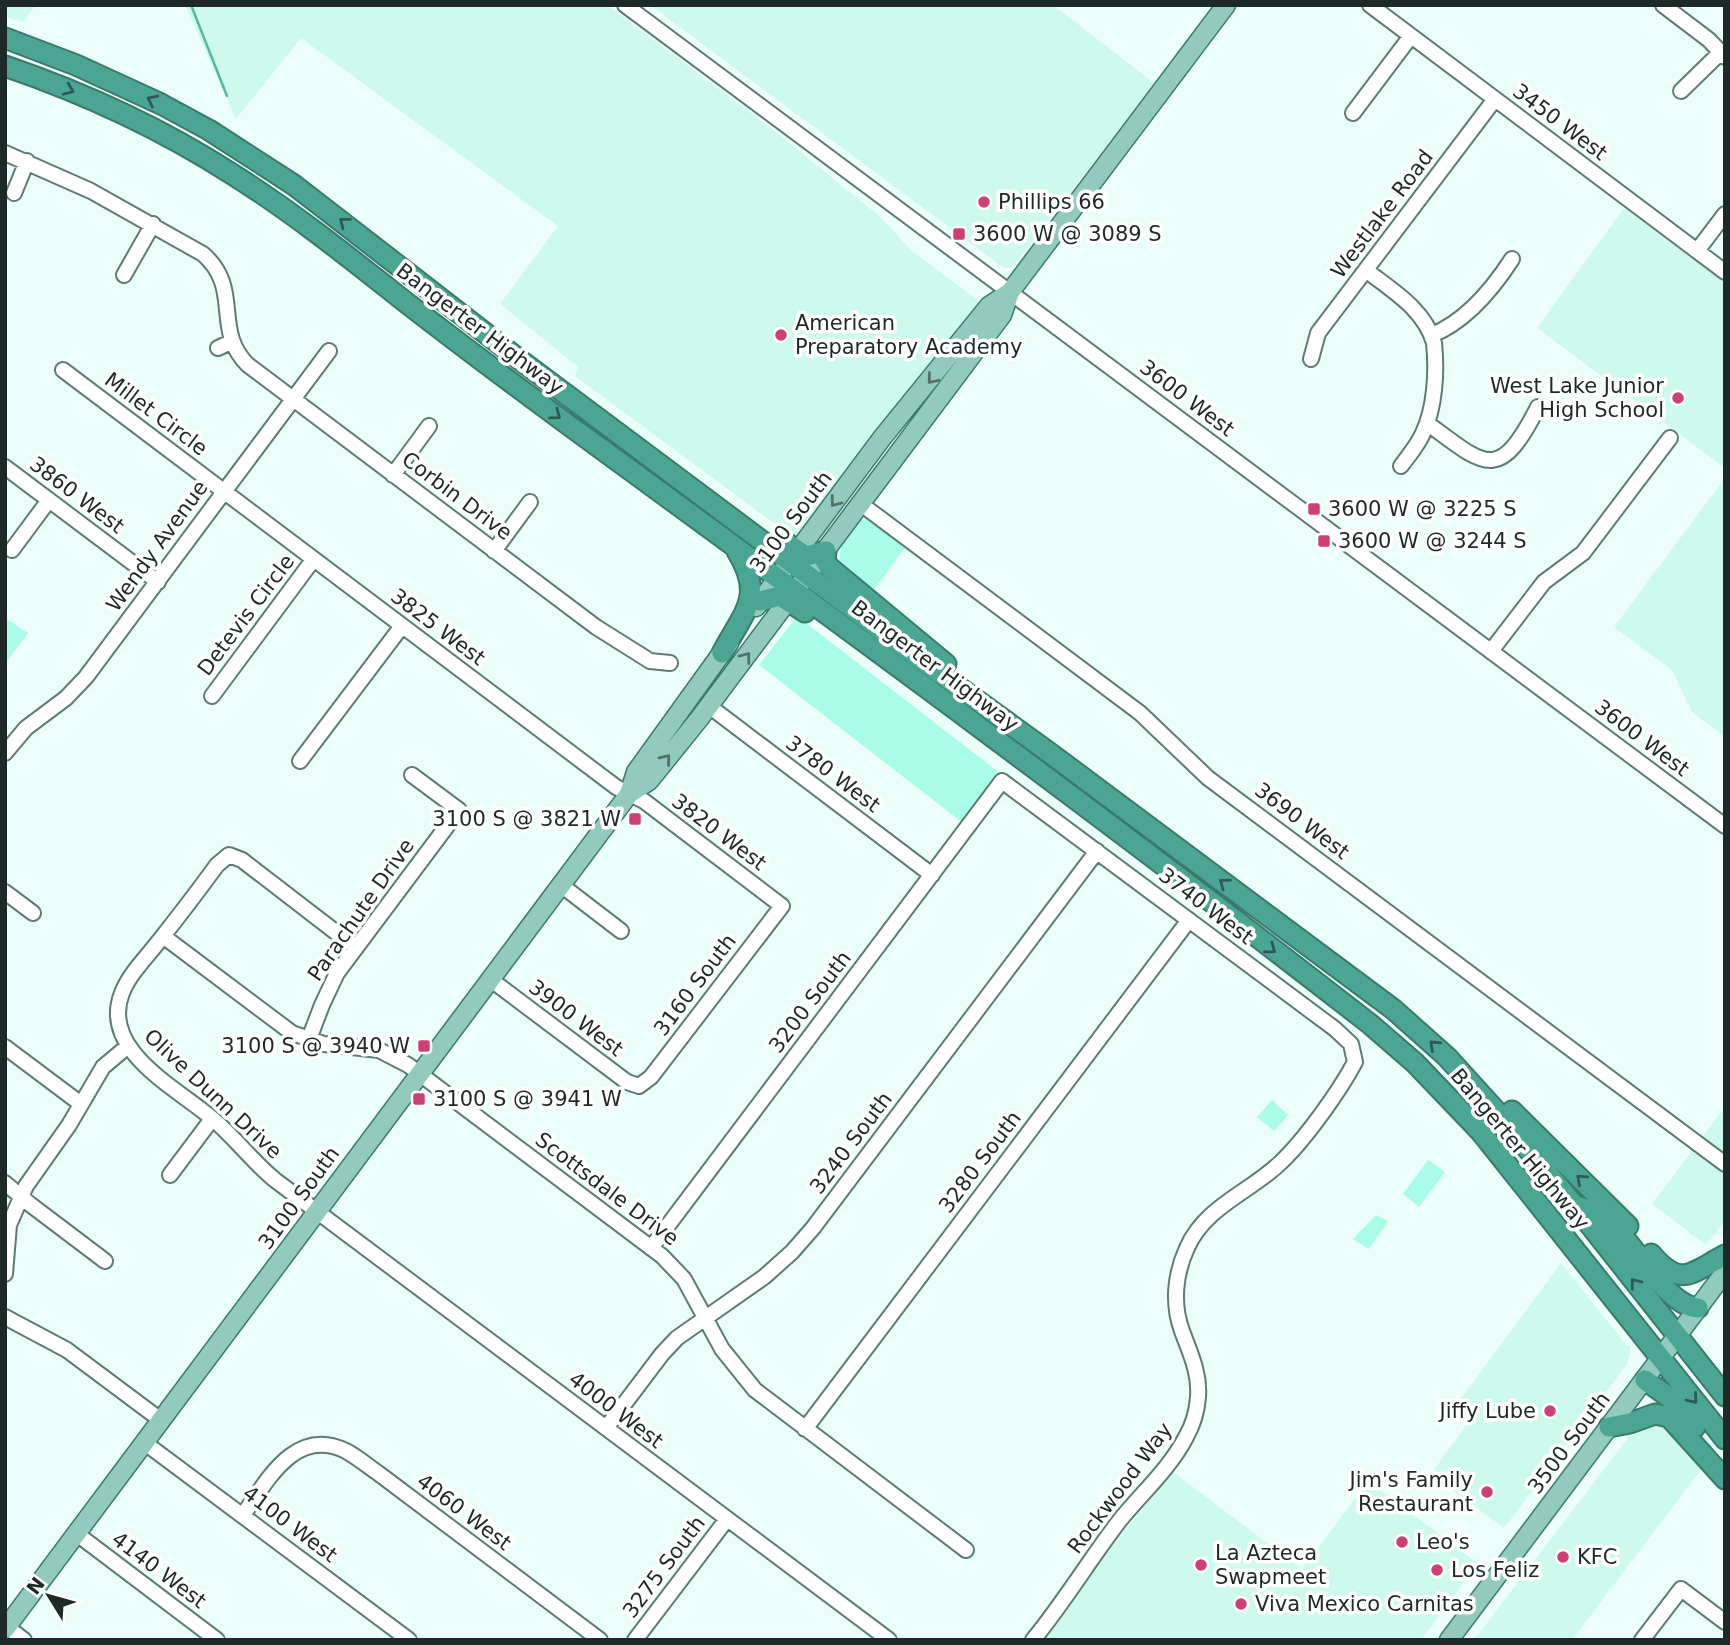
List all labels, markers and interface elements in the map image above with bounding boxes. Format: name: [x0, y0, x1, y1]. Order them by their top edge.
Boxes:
street label: 3450 West: [1508, 79, 1612, 165]
one-way arrow: [62, 82, 74, 96]
one-way arrow: [147, 94, 159, 108]
street label: Westlake Road: [1326, 145, 1438, 283]
place label: Phillips 66: [998, 190, 1105, 214]
marker: Phillips 66: [976, 194, 992, 210]
one-way arrow: [339, 218, 351, 231]
place label: 3600 W @ 3089 S: [973, 222, 1162, 246]
marker: 3600 W @ 3089 S: [951, 226, 967, 242]
street label: Bangerter Highway: [392, 258, 568, 400]
place label: American Preparatory Academy: [795, 311, 1022, 359]
marker: American Preparatory Academy: [773, 327, 789, 343]
street label: 3600 West: [1135, 355, 1239, 441]
street label: Millet Circle: [100, 368, 212, 460]
one-way arrow: [928, 370, 940, 383]
place label: West Lake Junior High School: [1490, 374, 1664, 422]
marker: West Lake Junior High School: [1670, 390, 1686, 406]
one-way arrow: [548, 407, 560, 419]
street label: Corbin Drive: [397, 447, 517, 545]
street label: 3860 West: [25, 452, 129, 538]
street label: 3100 South: [745, 466, 837, 578]
street label: Wendy Avenue: [101, 476, 213, 616]
one-way arrow: [831, 494, 843, 507]
place label: 3600 W @ 3225 S: [1328, 497, 1517, 521]
marker: 3600 W @ 3225 S: [1306, 501, 1322, 517]
place label: 3600 W @ 3244 S: [1338, 529, 1527, 553]
marker: 3600 W @ 3244 S: [1316, 533, 1332, 549]
street label: Detevis Circle: [193, 550, 299, 680]
street label: 3825 West: [386, 584, 490, 670]
street label: Bangerter Highway: [847, 595, 1023, 737]
one-way arrow: [737, 652, 750, 664]
street label: 3600 West: [1590, 695, 1694, 781]
street label: 3780 West: [781, 731, 885, 817]
one-way arrow: [658, 754, 670, 767]
street label: 3690 West: [1250, 778, 1354, 864]
street label: 3820 West: [667, 789, 771, 875]
place label: 3100 S @ 3821 W: [432, 807, 621, 831]
marker: 3100 S @ 3821 W: [627, 811, 643, 827]
street label: Parachute Drive: [303, 834, 419, 986]
street label: 3740 West: [1154, 863, 1258, 949]
one-way arrow: [1219, 879, 1232, 891]
street label: 3160 South: [649, 929, 741, 1041]
one-way arrow: [1264, 941, 1276, 954]
street label: 3200 South: [764, 946, 856, 1058]
street label: 3900 West: [524, 975, 628, 1061]
street label: Olive Dunn Drive: [139, 1024, 287, 1164]
place label: 3100 S @ 3940 W: [221, 1034, 410, 1058]
marker: 3100 S @ 3940 W: [416, 1038, 432, 1054]
one-way arrow: [1429, 1040, 1442, 1053]
street label: Bangerter Highway: [1446, 1064, 1594, 1234]
place label: 3100 S @ 3941 W: [433, 1087, 622, 1111]
street label: 3240 South: [805, 1087, 897, 1199]
marker: 3100 S @ 3941 W: [411, 1091, 427, 1107]
street label: 3280 South: [934, 1106, 1026, 1218]
street label: Scottsdale Drive: [531, 1127, 683, 1251]
street label: 3100 South: [254, 1142, 344, 1254]
one-way arrow: [1576, 1174, 1589, 1187]
one-way arrow: [1631, 1279, 1644, 1291]
street label: 4000 West: [564, 1367, 668, 1453]
street label: 3500 South: [1523, 1387, 1615, 1499]
one-way arrow: [1685, 1390, 1697, 1403]
place label: Jiffy Lube: [1438, 1399, 1536, 1423]
marker: Jiffy Lube: [1542, 1403, 1558, 1419]
street label: Rockwood Way: [1063, 1418, 1177, 1558]
place label: Jim's Family Restaurant: [1348, 1468, 1473, 1516]
street label: 4060 West: [412, 1469, 516, 1555]
street label: 4100 West: [238, 1481, 342, 1567]
marker: Jim's Family Restaurant: [1479, 1484, 1495, 1500]
street label: 3275 South: [618, 1511, 710, 1623]
street label: 4140 West: [107, 1527, 211, 1613]
place label: Leo's: [1416, 1530, 1470, 1554]
marker: Leo's: [1394, 1534, 1410, 1550]
place label: La Azteca Swapmeet: [1215, 1541, 1326, 1589]
place label: KFC: [1577, 1545, 1618, 1569]
marker: KFC: [1555, 1549, 1571, 1565]
marker: La Azteca Swapmeet: [1193, 1557, 1209, 1573]
place label: Los Feliz: [1451, 1558, 1539, 1582]
north arrow: [14, 1561, 84, 1631]
marker: Los Feliz: [1429, 1562, 1445, 1578]
text: N: [22, 1573, 49, 1599]
place label: Viva Mexico Carnitas: [1255, 1592, 1474, 1616]
marker: Viva Mexico Carnitas: [1233, 1596, 1249, 1612]

